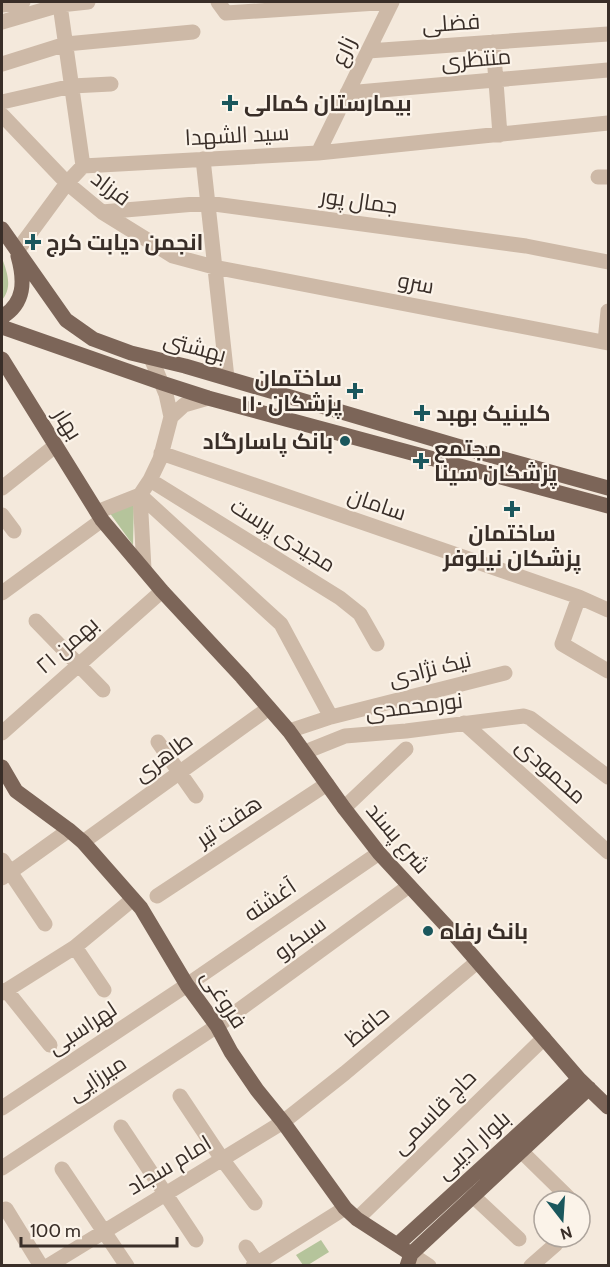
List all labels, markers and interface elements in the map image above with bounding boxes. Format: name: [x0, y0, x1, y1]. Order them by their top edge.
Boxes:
street label: فضلی: [421, 7, 481, 39]
street label: زارع: [324, 32, 363, 71]
street label: منتظری: [440, 43, 512, 75]
place label: بیمارستان کمالی: [244, 90, 412, 117]
marker: بیمارستان کمالی: [221, 94, 239, 112]
street label: سید الشهدا: [184, 119, 290, 151]
street label: فرزاد: [86, 164, 136, 212]
street label: جمال پور: [317, 182, 399, 221]
place label: انجمن دیابت کرج: [46, 229, 203, 257]
marker: انجمن دیابت کرج: [24, 233, 42, 251]
street label: سرو: [396, 266, 436, 300]
street label: بهشتى: [161, 326, 229, 368]
place label: ساختمان پزشکان ۱۱۰: [241, 365, 342, 419]
marker: ساختمان پزشکان ۱۱۰: [346, 382, 364, 400]
place label: کلینیک بهبد: [436, 400, 551, 427]
street label: بهار: [47, 401, 88, 445]
marker: کلینیک بهبد: [413, 404, 431, 422]
place label: بانک پاسارگاد: [203, 428, 333, 457]
marker: بانک پاسارگاد: [338, 434, 352, 448]
place label: مجتمع پزشکان سینا: [434, 435, 557, 489]
marker: مجتمع پزشکان سینا: [412, 452, 430, 470]
street label: سامان: [344, 481, 410, 527]
street label: مجیدی پرست: [225, 492, 341, 579]
marker: ساختمان پزشکان نیلوفر: [503, 500, 521, 518]
place label: ساختمان پزشکان نیلوفر: [442, 520, 581, 574]
street label: ۲۱ بهمن: [30, 611, 104, 679]
street label: نیک نژادی: [386, 646, 474, 692]
street label: نورمحمدی: [364, 687, 464, 725]
street label: طاهری: [128, 726, 198, 788]
street label: محمودی: [510, 732, 592, 810]
street label: هفت تیر: [189, 789, 267, 854]
street label: شرع پسند: [360, 797, 436, 880]
street label: آغشته: [239, 873, 301, 927]
street label: سبکرو: [269, 910, 331, 966]
place label: بانک رفاه: [440, 918, 528, 945]
marker: بانک رفاه: [421, 924, 435, 938]
street label: فروغی: [195, 965, 253, 1033]
street label: لهراسبی: [42, 996, 122, 1060]
street label: حافظ: [339, 1000, 395, 1052]
street label: میرزایی: [63, 1049, 131, 1107]
street label: حاج قاسمی: [386, 1064, 483, 1161]
street label: بلوار ادیبی: [430, 1105, 516, 1185]
street label: امام سجاد: [122, 1129, 217, 1202]
north arrow: [532, 1189, 592, 1249]
scale bar: [21, 1210, 177, 1248]
text: 100 m: [30, 1220, 81, 1242]
text: N: [558, 1222, 574, 1244]

